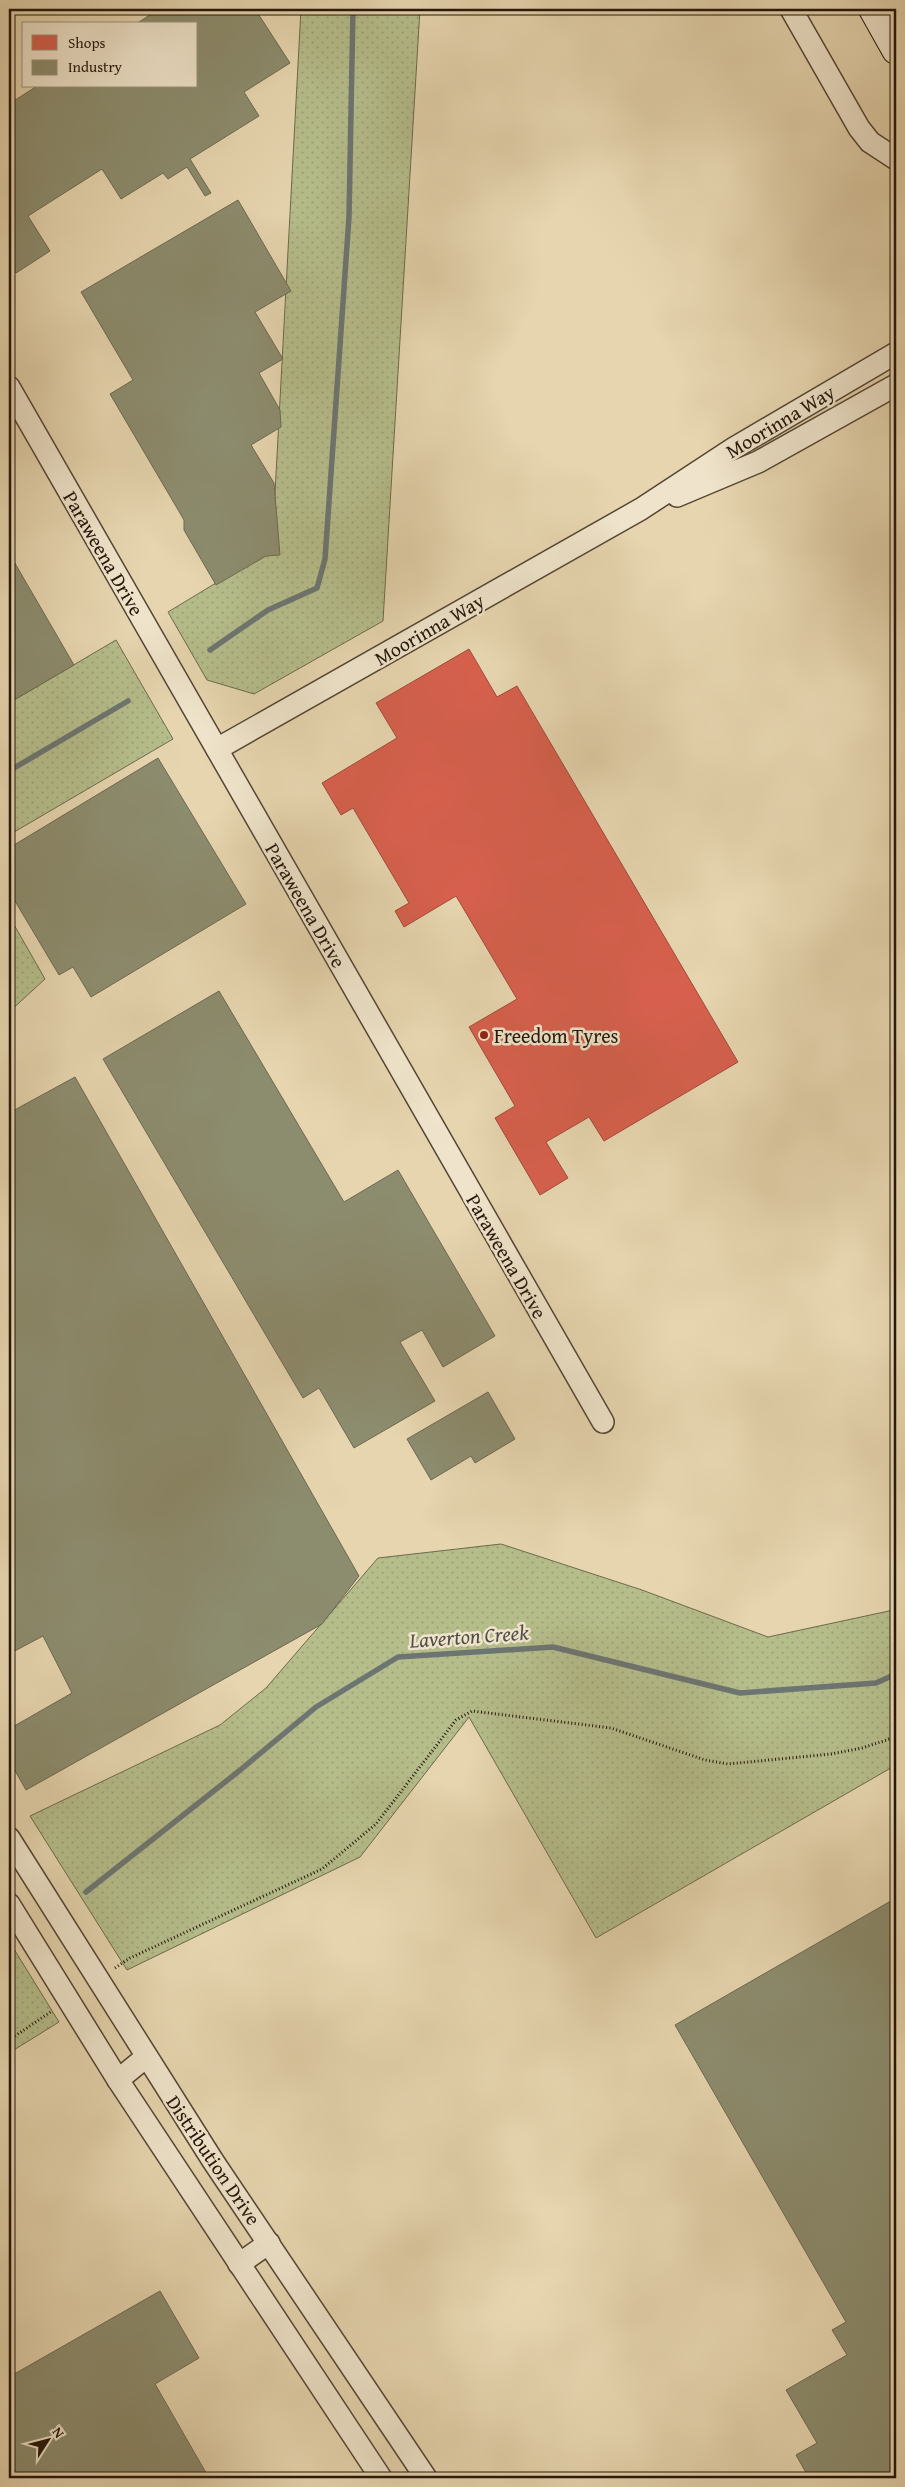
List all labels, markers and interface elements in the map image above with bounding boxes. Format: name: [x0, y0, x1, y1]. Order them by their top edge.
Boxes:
legend: [22, 22, 198, 88]
text: Shops: [68, 32, 105, 53]
text: Industry: [68, 56, 123, 77]
street label: Moorinna Way: [720, 377, 840, 465]
street label: Paraweena Drive: [56, 485, 152, 621]
street label: Moorinna Way: [369, 586, 489, 672]
street label: Paraweena Drive: [258, 837, 354, 973]
place label: Freedom Tyres: [494, 1021, 619, 1050]
marker: Freedom Tyres: [478, 1029, 490, 1041]
street label: Paraweena Drive: [459, 1188, 555, 1324]
water label: Laverton Creek: [407, 1616, 530, 1656]
street label: Distribution Drive: [160, 2089, 268, 2231]
north arrow: [22, 2414, 72, 2464]
text: N: [48, 2423, 70, 2443]

